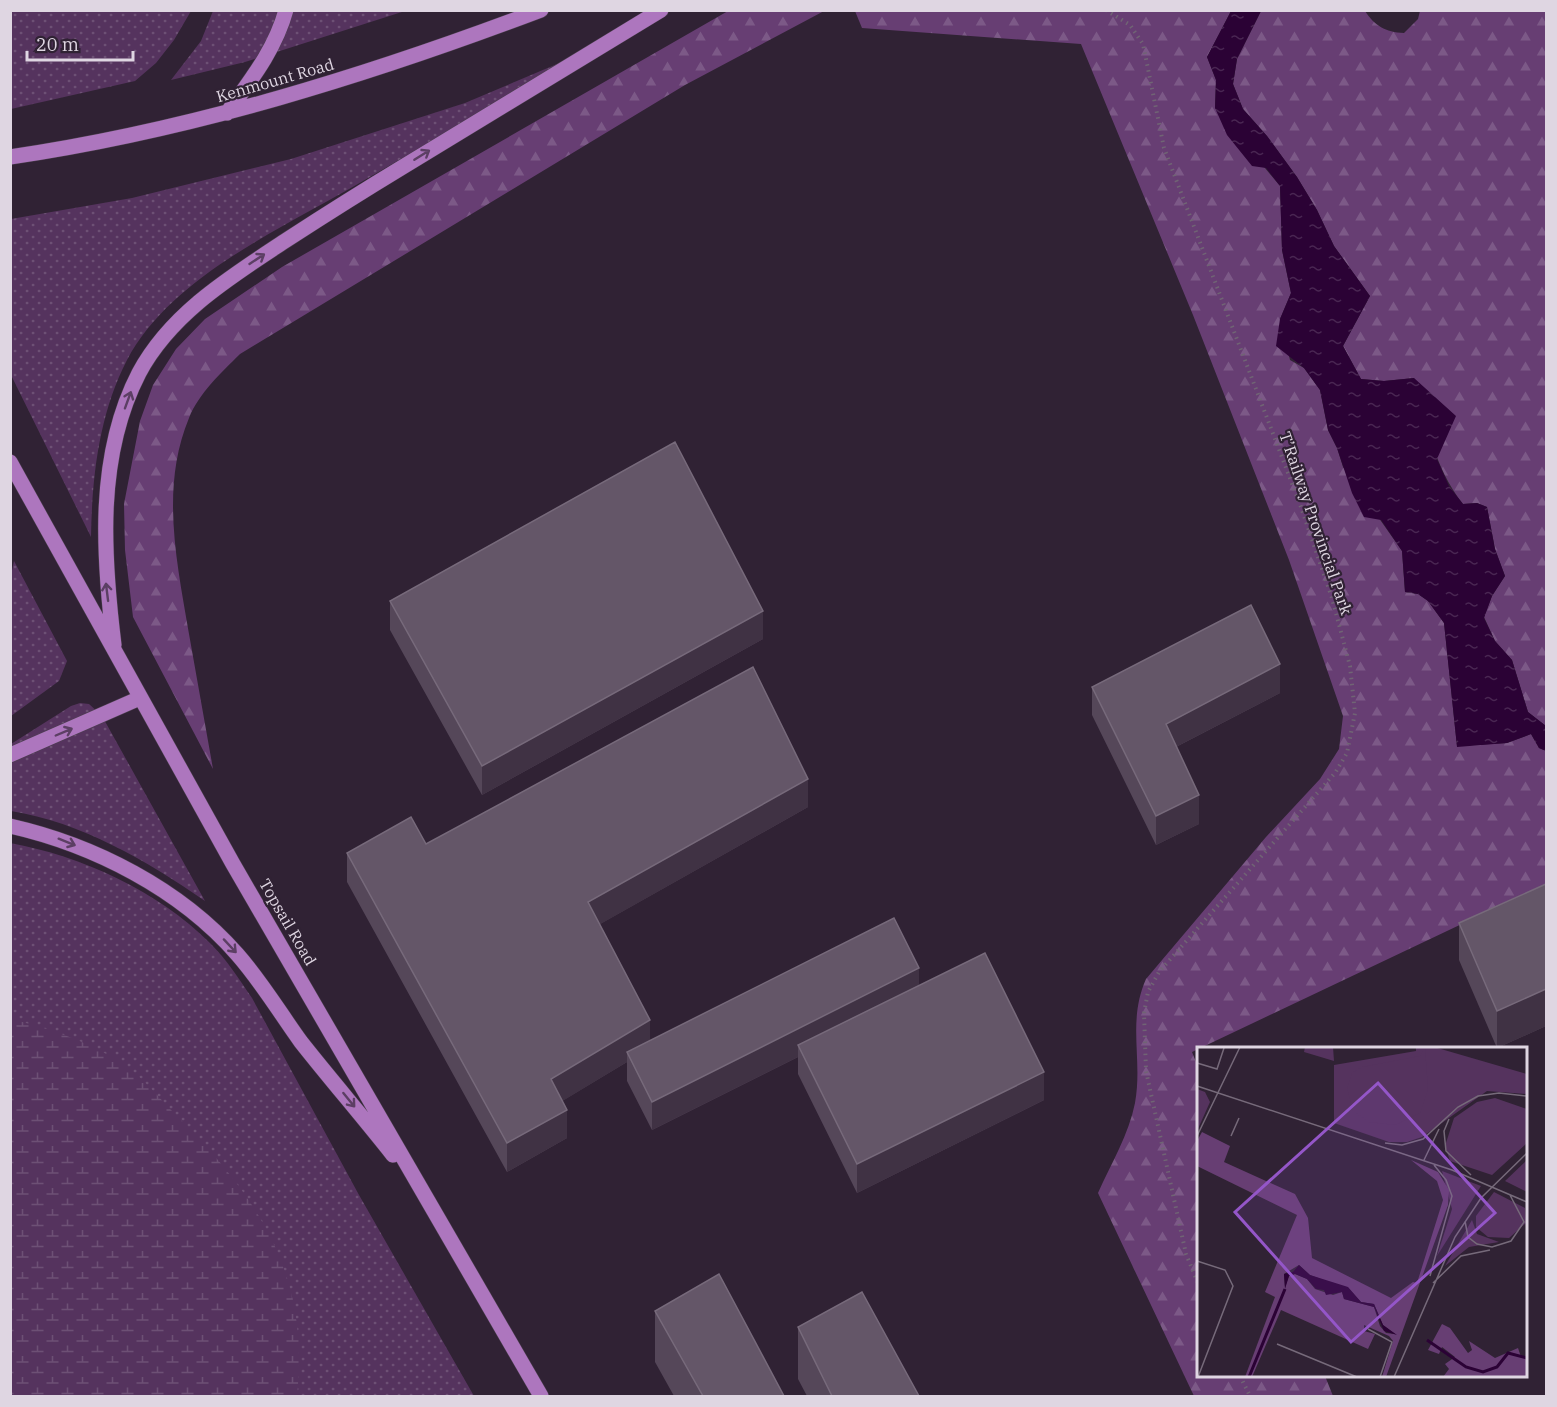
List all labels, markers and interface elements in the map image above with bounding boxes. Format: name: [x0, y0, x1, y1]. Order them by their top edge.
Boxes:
scale bar: [27, 24, 134, 62]
text: 20 m: [36, 33, 79, 56]
street label: Kenmount Road: [214, 54, 336, 106]
one-way arrow: [413, 149, 430, 161]
one-way arrow: [248, 253, 265, 265]
one-way arrow: [123, 391, 134, 410]
street label: T’Railway Provincial Park: [1275, 429, 1357, 618]
one-way arrow: [102, 583, 113, 603]
one-way arrow: [55, 726, 73, 737]
one-way arrow: [57, 838, 75, 849]
street label: Topsail Road: [255, 875, 321, 969]
one-way arrow: [223, 938, 237, 953]
inset map: [1197, 1047, 1527, 1377]
one-way arrow: [342, 1092, 356, 1107]

